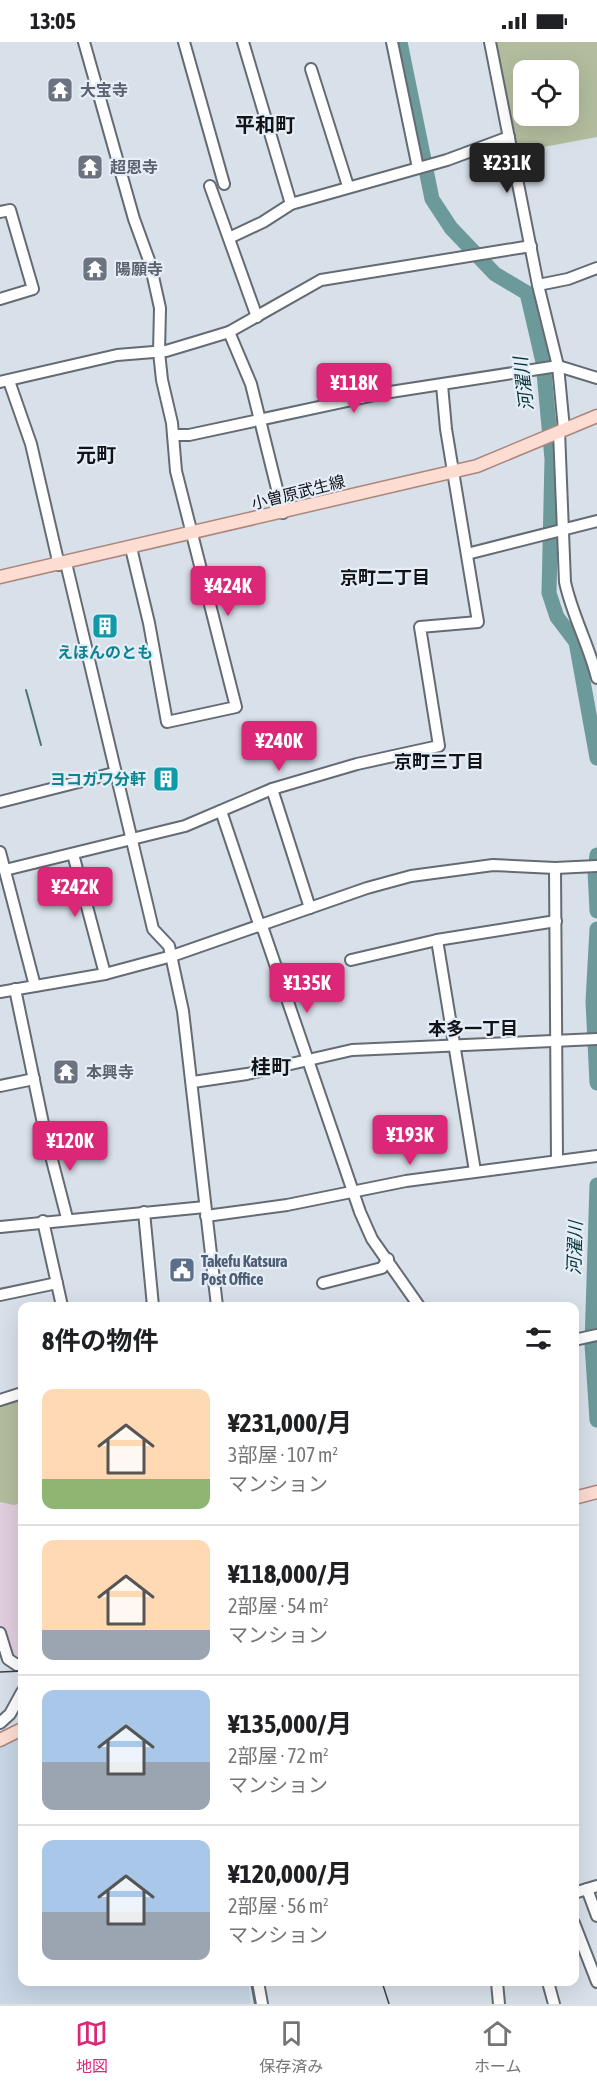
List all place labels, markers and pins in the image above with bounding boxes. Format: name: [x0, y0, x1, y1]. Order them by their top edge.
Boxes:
temple icon: 大宝寺: [45, 75, 75, 105]
place label: 大宝寺: [80, 81, 128, 99]
pin: ¥231K: [465, 143, 549, 194]
temple icon: 超恩寺: [75, 152, 105, 182]
place label: 超恩寺: [110, 158, 158, 176]
temple icon: 陽願寺: [80, 254, 110, 284]
place label: 陽願寺: [115, 260, 163, 278]
pin: ¥118K: [312, 363, 396, 414]
pin: ¥424K: [186, 566, 270, 617]
building icon: えほんのとも: [90, 611, 120, 641]
place label: えほんのとも: [57, 643, 153, 661]
pin: ¥240K: [237, 721, 321, 772]
building icon: ヨコガワ分軒: [151, 764, 181, 794]
place label: ヨコガワ分軒: [50, 770, 146, 788]
pin: ¥242K: [33, 867, 117, 918]
pin: ¥135K: [265, 963, 349, 1014]
temple icon: 本興寺: [51, 1057, 81, 1087]
place label: 本興寺: [86, 1063, 134, 1081]
pin: ¥193K: [368, 1115, 452, 1166]
pin: ¥120K: [28, 1121, 112, 1172]
place label: Takefu Katsura Post Office: [201, 1252, 287, 1288]
public building icon: Takefu Katsura Post Office: [167, 1255, 197, 1285]

